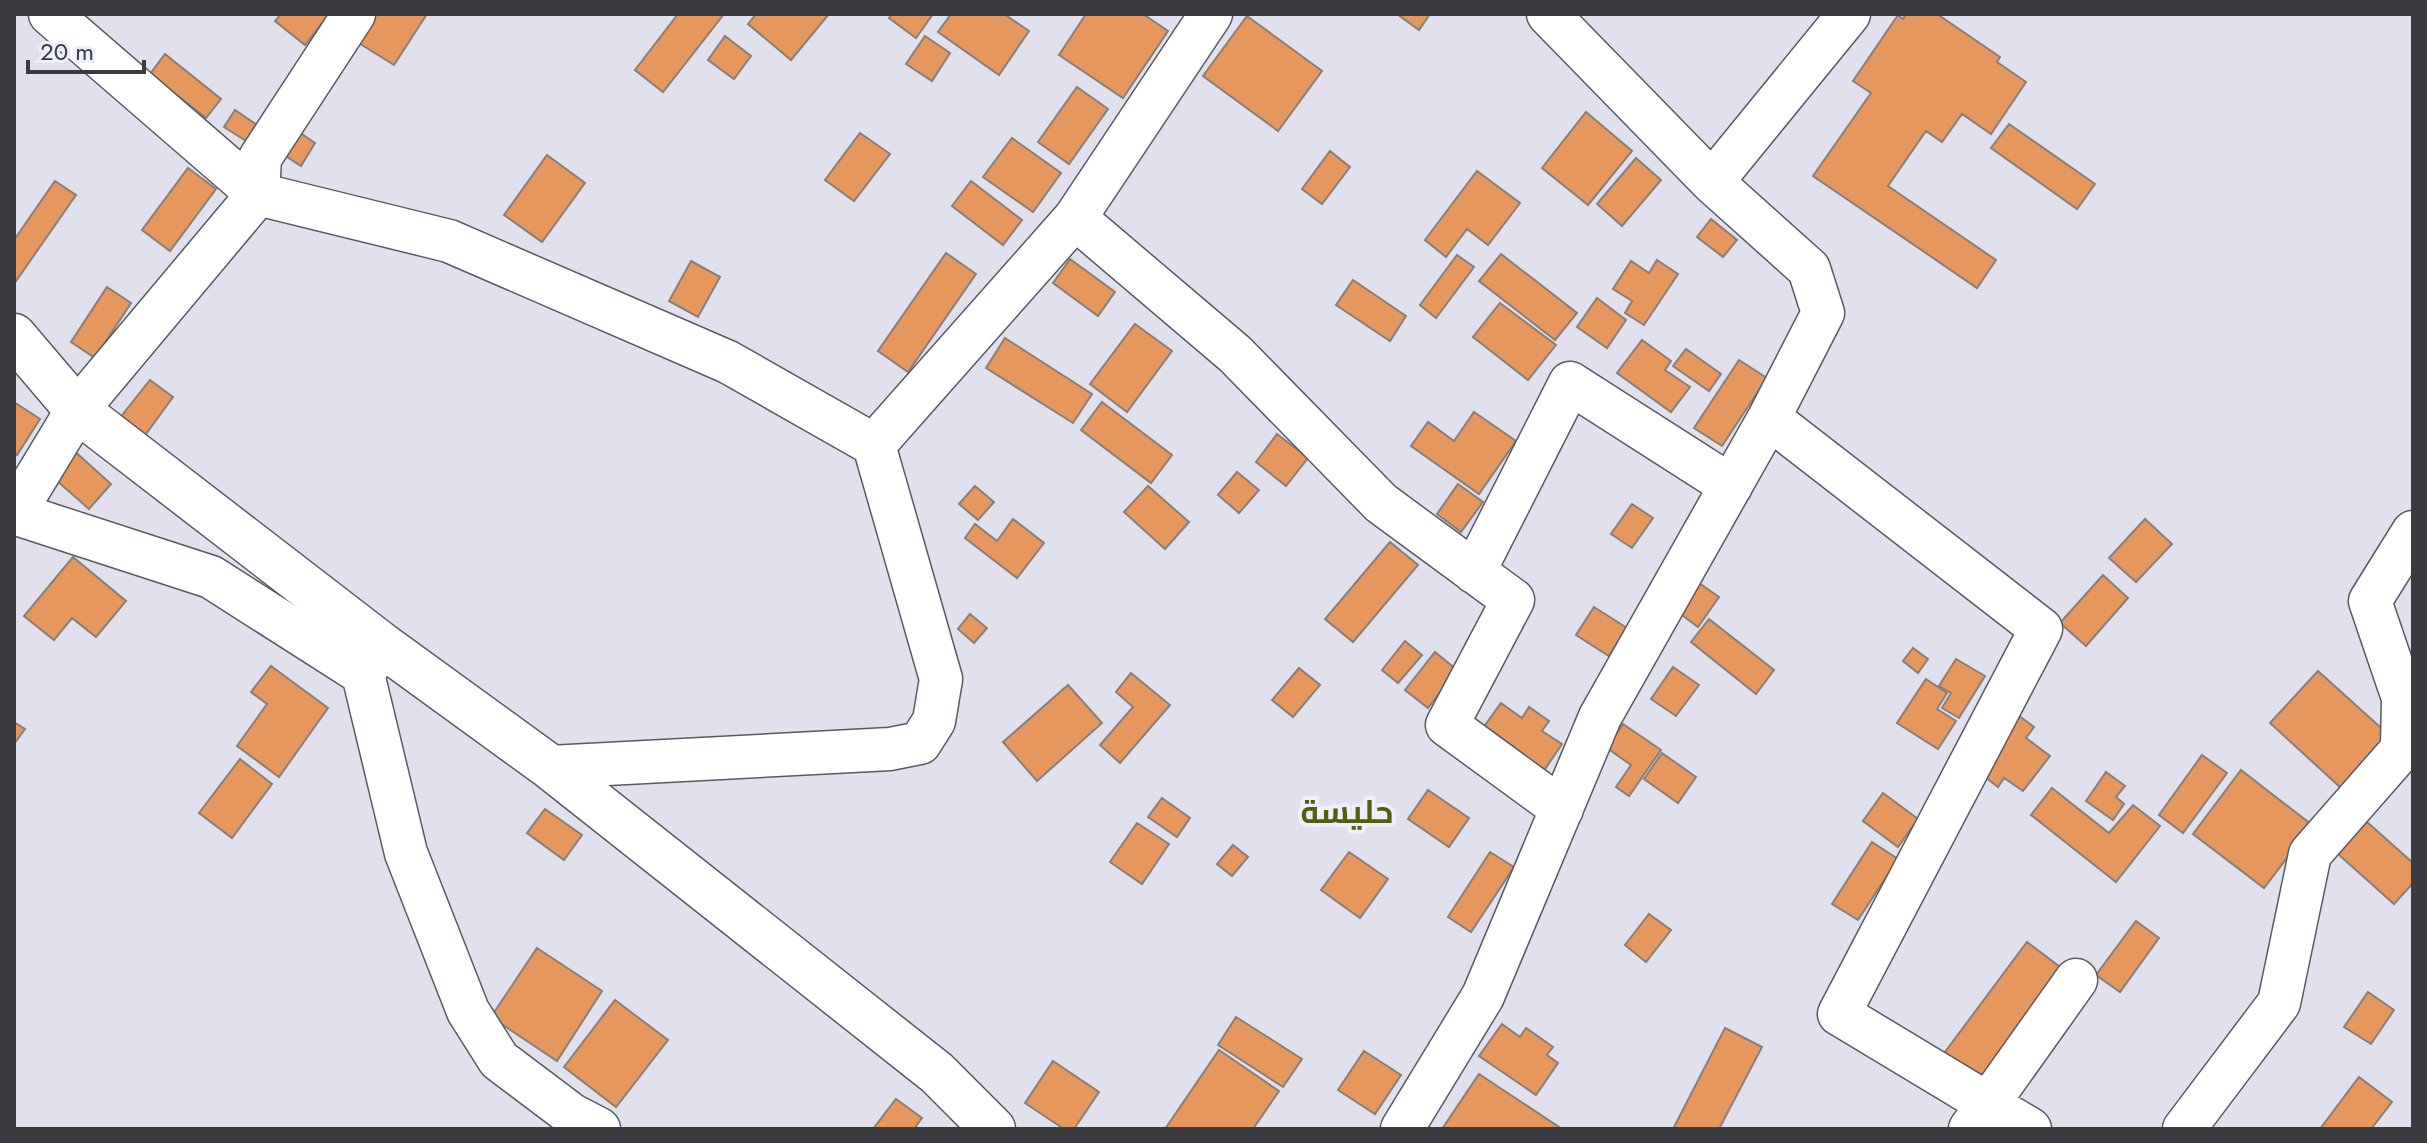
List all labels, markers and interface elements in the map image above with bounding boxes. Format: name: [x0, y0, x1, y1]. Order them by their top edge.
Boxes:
scale bar: [28, 24, 144, 74]
text: 20 m: [40, 34, 94, 69]
district label: حليسة: [1300, 789, 1394, 835]

